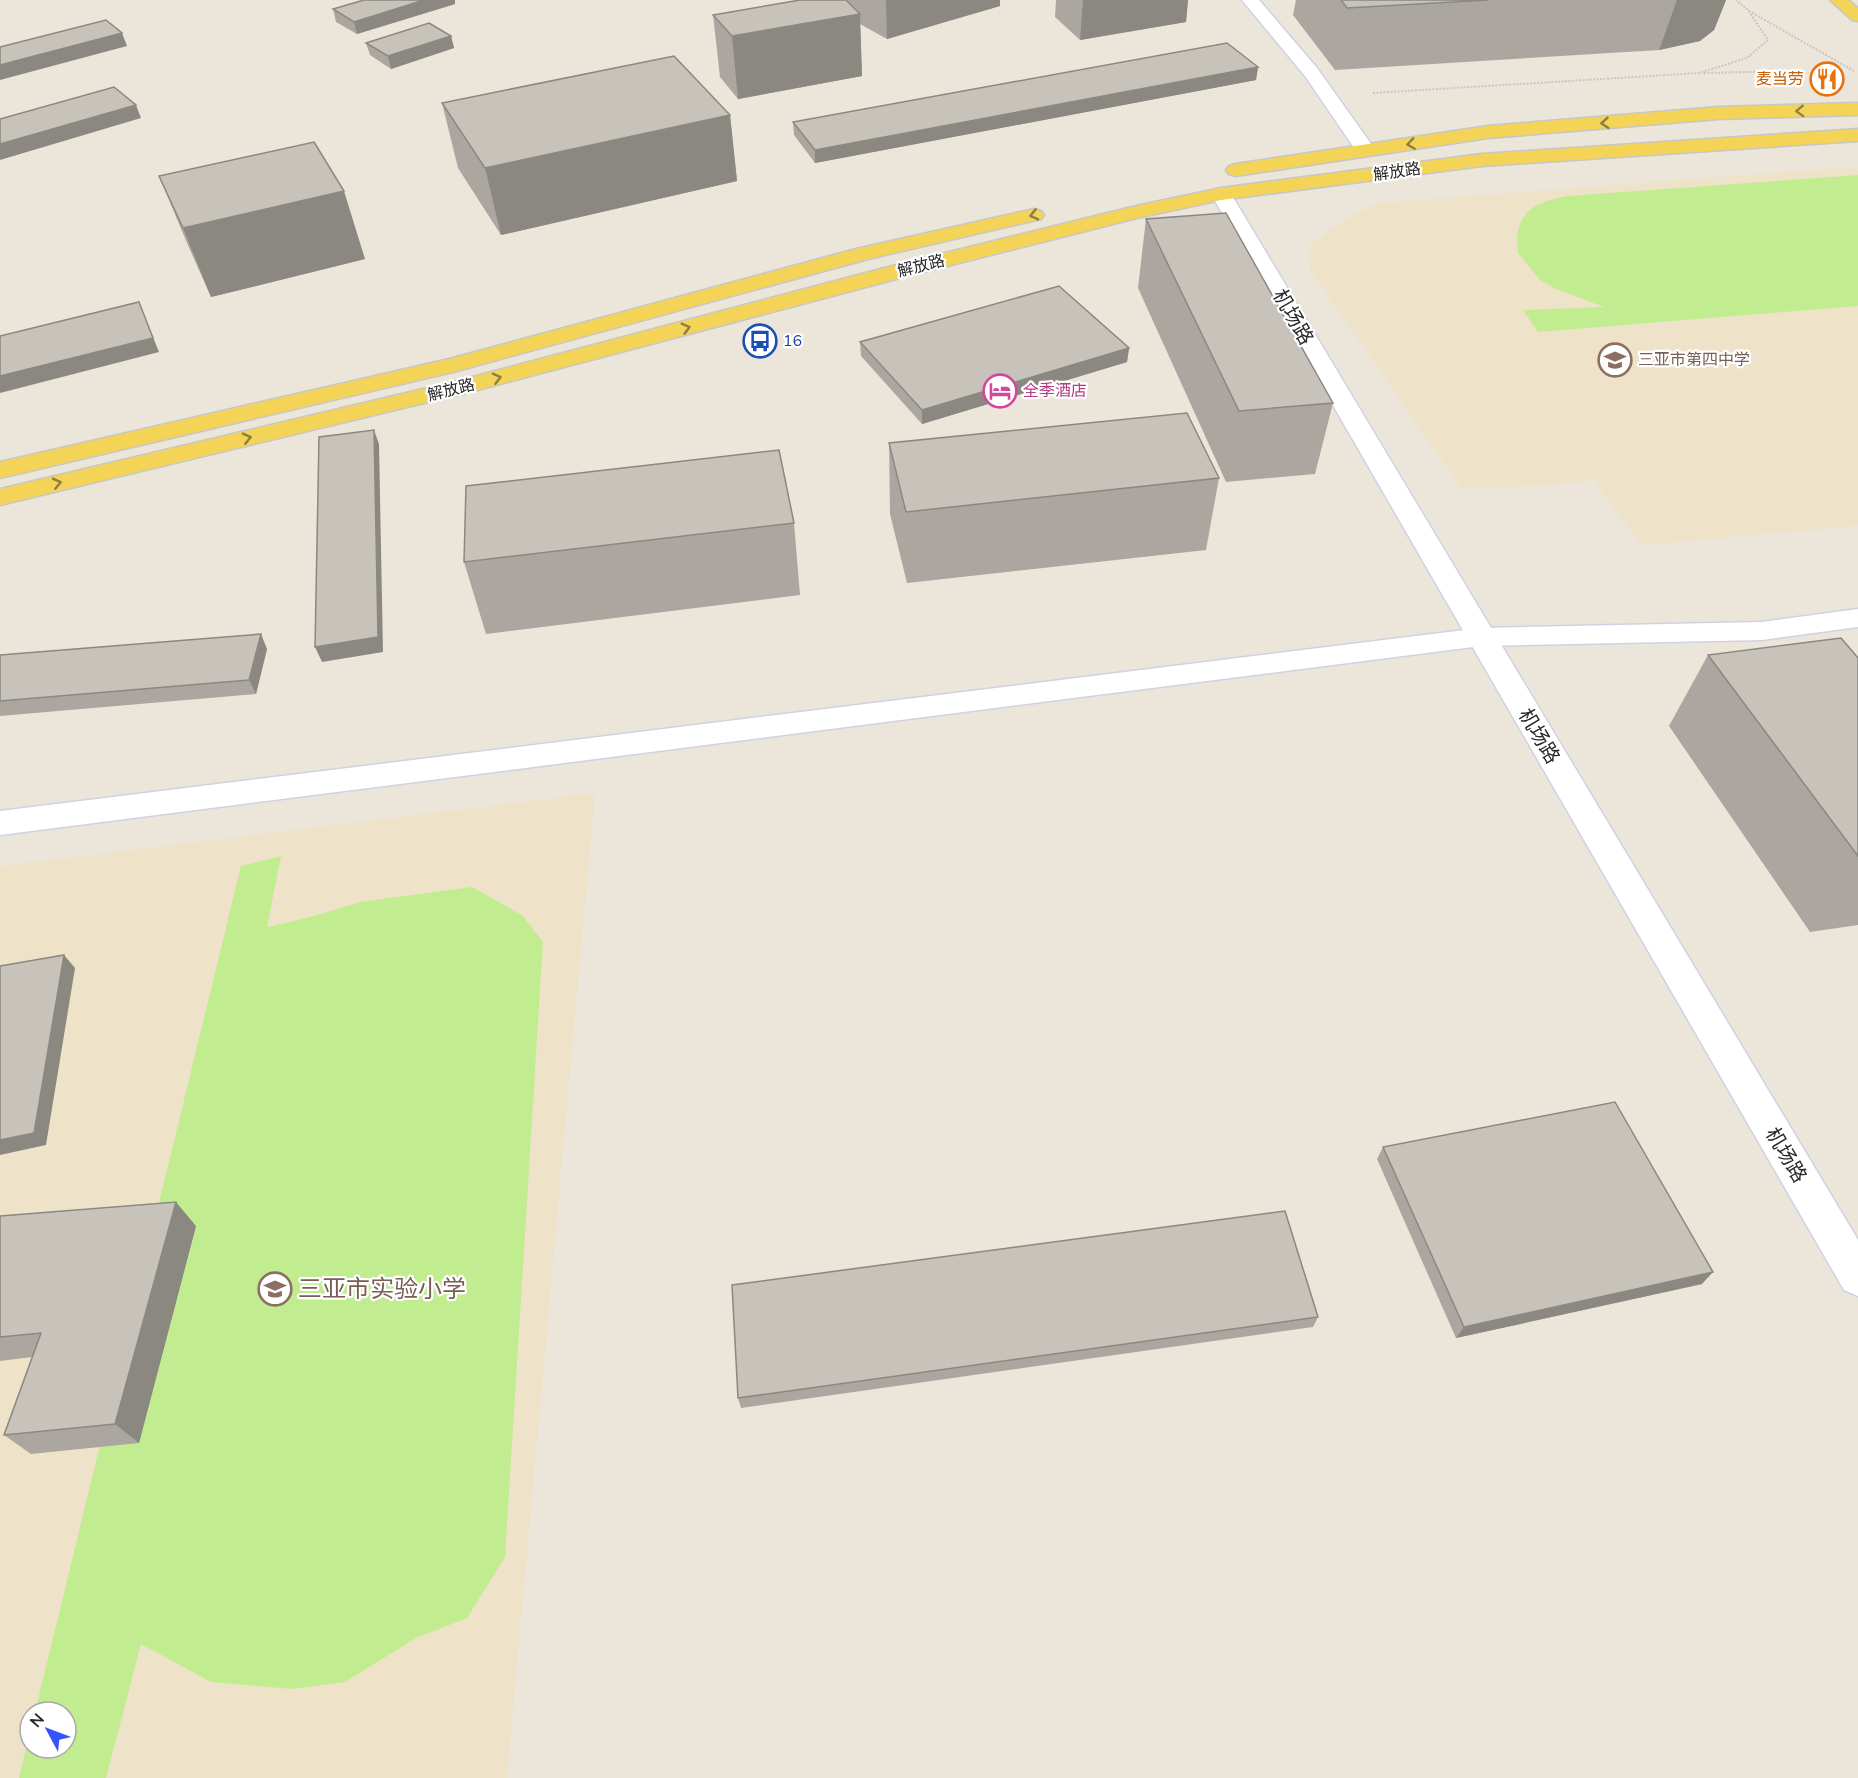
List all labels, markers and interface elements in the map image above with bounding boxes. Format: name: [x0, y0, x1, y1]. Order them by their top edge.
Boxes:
restaurant icon: 麦当劳: [1809, 61, 1845, 97]
place label: 麦当劳: [1756, 68, 1804, 90]
one-way arrow: [1795, 104, 1804, 117]
one-way arrow: [1600, 116, 1610, 129]
one-way arrow: [1407, 137, 1416, 149]
street label: 解放路: [1372, 158, 1422, 186]
one-way arrow: [1029, 207, 1039, 220]
street label: 解放路: [895, 250, 947, 282]
street label: 机场路: [1266, 284, 1320, 350]
one-way arrow: [681, 322, 691, 335]
bus stop icon: 16: [742, 323, 778, 359]
place label: 16: [783, 330, 802, 352]
school or university icon: 三亚市第四中学: [1597, 342, 1633, 378]
place label: 三亚市第四中学: [1638, 349, 1750, 371]
one-way arrow: [492, 373, 502, 385]
hotel icon: 全季酒店: [982, 373, 1018, 409]
street label: 解放路: [425, 374, 477, 406]
place label: 全季酒店: [1023, 380, 1087, 402]
one-way arrow: [241, 433, 251, 446]
one-way arrow: [52, 478, 62, 491]
street label: 机场路: [1512, 703, 1566, 769]
street label: 机场路: [1759, 1122, 1813, 1188]
school or university icon: 三亚市实验小学: [257, 1271, 293, 1307]
place label: 三亚市实验小学: [298, 1273, 466, 1305]
north arrow: [18, 1700, 78, 1760]
text: N: [25, 1709, 50, 1733]

